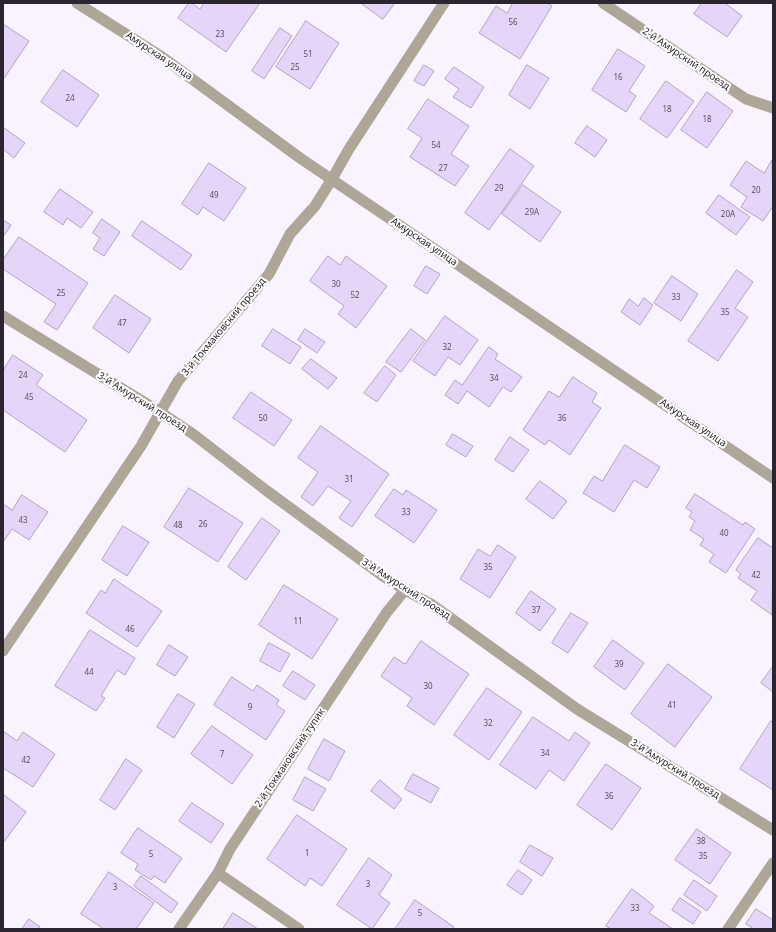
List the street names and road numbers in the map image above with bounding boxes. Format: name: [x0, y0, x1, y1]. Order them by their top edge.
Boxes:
street label: 2-й Амурский проезд: [640, 25, 732, 93]
street label: Амурская улица: [123, 29, 195, 83]
street label: Амурская улица: [388, 215, 460, 269]
street label: 3-й Токмаковский проезд: [180, 276, 268, 378]
street label: 3-й Амурский проезд: [95, 370, 189, 434]
street label: Амурская улица: [657, 396, 729, 450]
street label: 3-й Амурский проезд: [360, 556, 452, 622]
street label: 2-й Токмаковский тупик: [252, 706, 328, 810]
street label: 3-й Амурский проезд: [628, 737, 722, 801]

